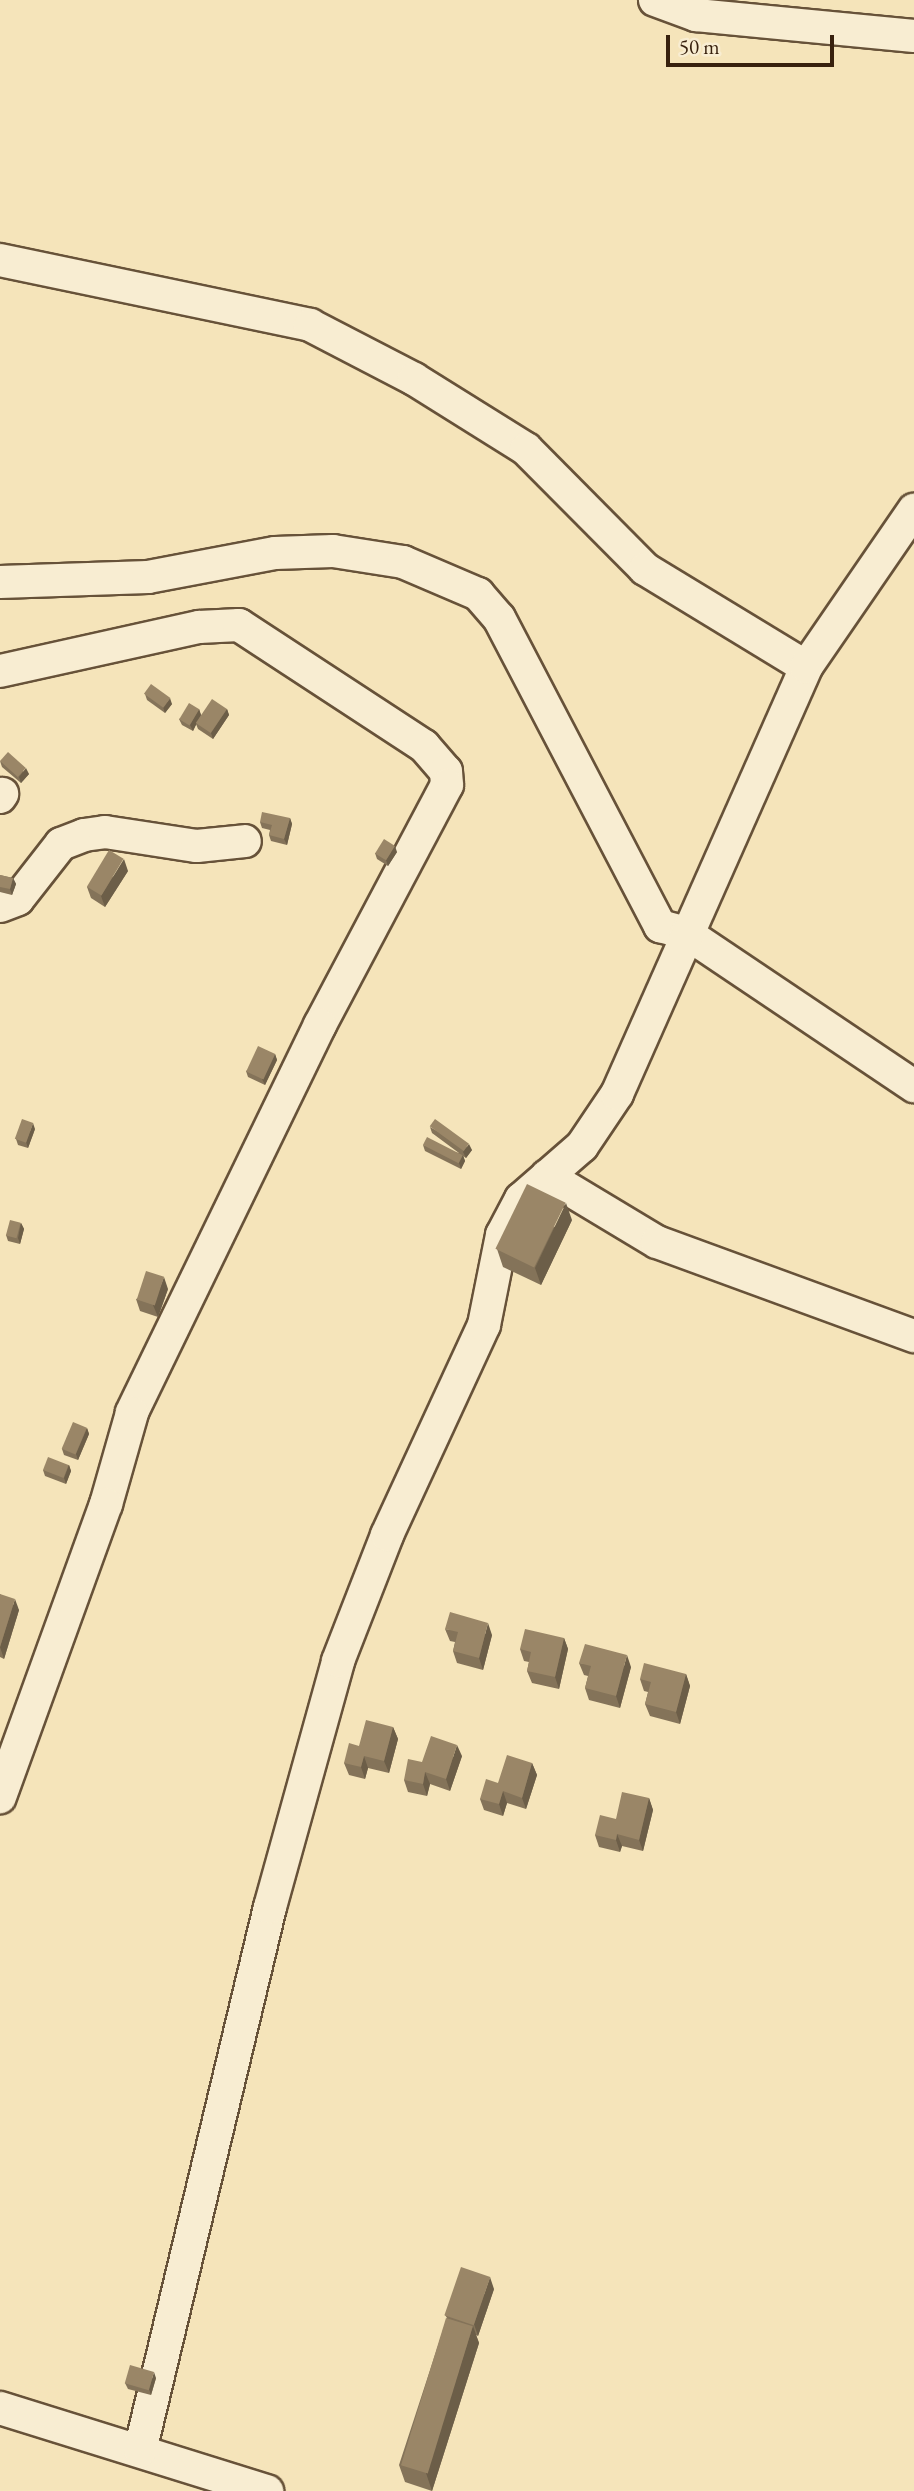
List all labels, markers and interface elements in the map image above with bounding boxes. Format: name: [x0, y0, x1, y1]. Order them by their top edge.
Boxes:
scale bar: [669, 21, 837, 65]
text: 50 m: [679, 33, 720, 60]

